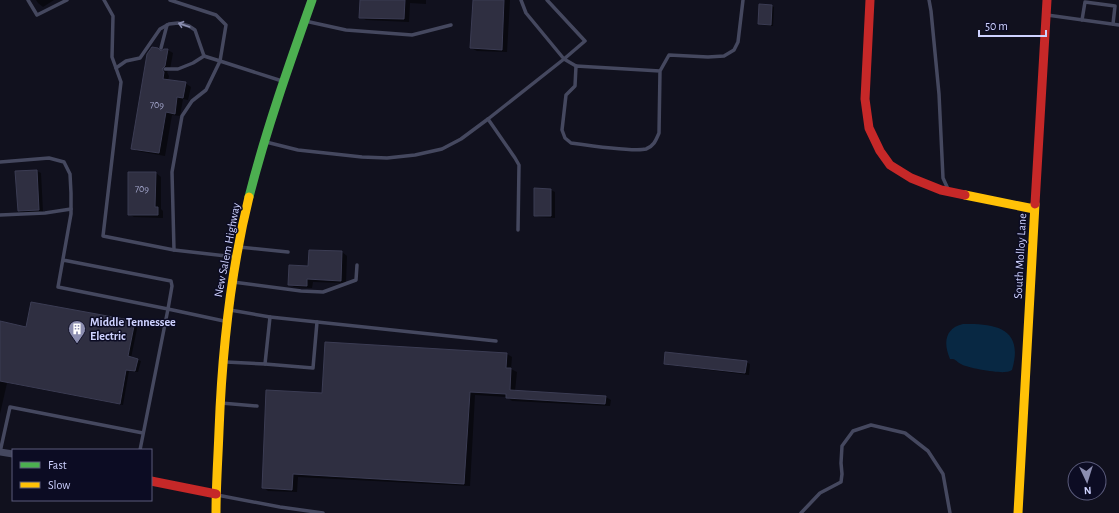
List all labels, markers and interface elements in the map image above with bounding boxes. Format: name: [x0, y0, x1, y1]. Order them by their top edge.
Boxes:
scale bar: [979, 12, 1046, 38]
text: 50 m: [985, 20, 1008, 32]
one-way arrow: [179, 21, 191, 29]
house number: 709: [150, 100, 164, 110]
house number: 709: [135, 184, 149, 194]
street label: New Salem Highway: [212, 202, 243, 298]
street label: South Molloy Lane: [1012, 213, 1029, 299]
place label: Middle Tennessee Electric: [90, 316, 176, 342]
building icon: Middle Tennessee Electric: [67, 319, 87, 344]
legend: [12, 449, 152, 501]
text: Fast: [48, 459, 67, 471]
north arrow: [1067, 461, 1107, 501]
text: Slow: [48, 479, 70, 491]
text: N: [1083, 485, 1092, 496]

